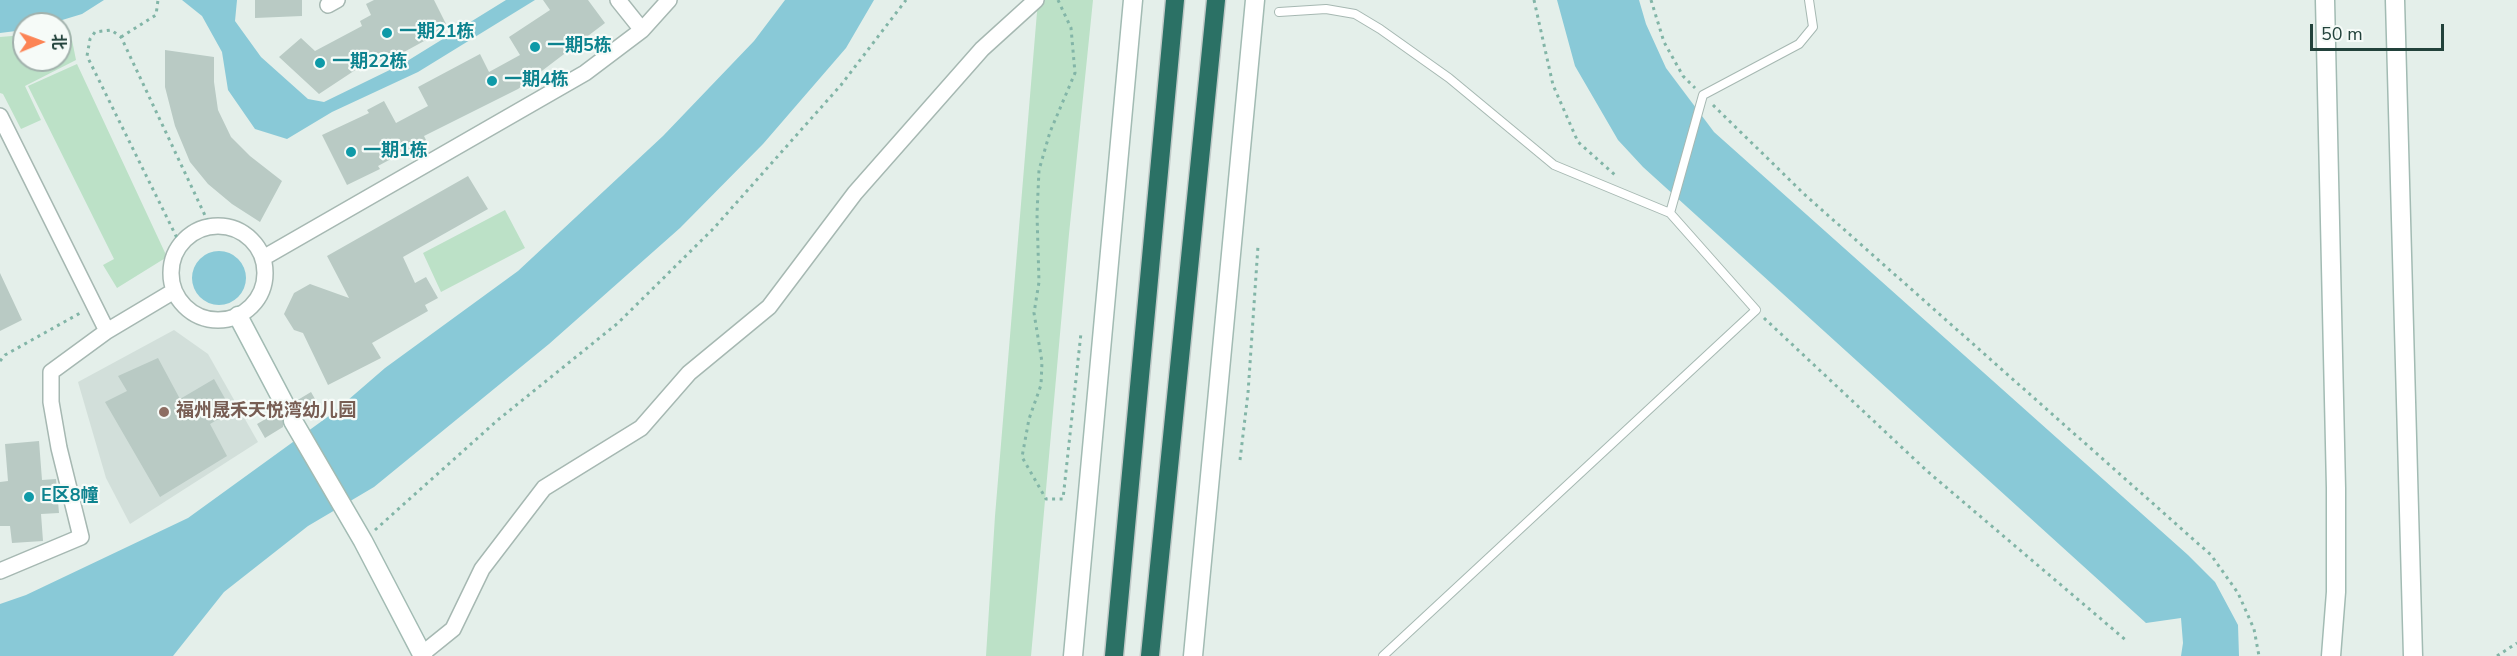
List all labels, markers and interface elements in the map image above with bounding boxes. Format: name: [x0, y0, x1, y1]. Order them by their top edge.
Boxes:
north arrow: [12, 12, 72, 72]
scale bar: [2313, 12, 2446, 50]
place label: 一期21栋: [399, 22, 475, 44]
text: 50 m: [2321, 22, 2363, 46]
marker: 一期21栋: [380, 26, 394, 40]
text: 北: [47, 34, 69, 50]
place label: 一期5栋: [547, 36, 612, 58]
marker: 一期5栋: [528, 40, 542, 54]
place label: 一期22栋: [332, 52, 408, 74]
marker: 一期22栋: [313, 56, 327, 70]
place label: 一期4栋: [504, 70, 569, 92]
marker: 一期4栋: [485, 74, 499, 88]
place label: 一期1栋: [363, 141, 428, 163]
marker: 一期1栋: [344, 145, 358, 159]
place label: 福州晟禾天悦湾幼儿园: [176, 401, 356, 423]
marker: 福州晟禾天悦湾幼儿园: [157, 405, 171, 419]
place label: E区8幢: [41, 486, 99, 508]
marker: E区8幢: [22, 490, 36, 504]

